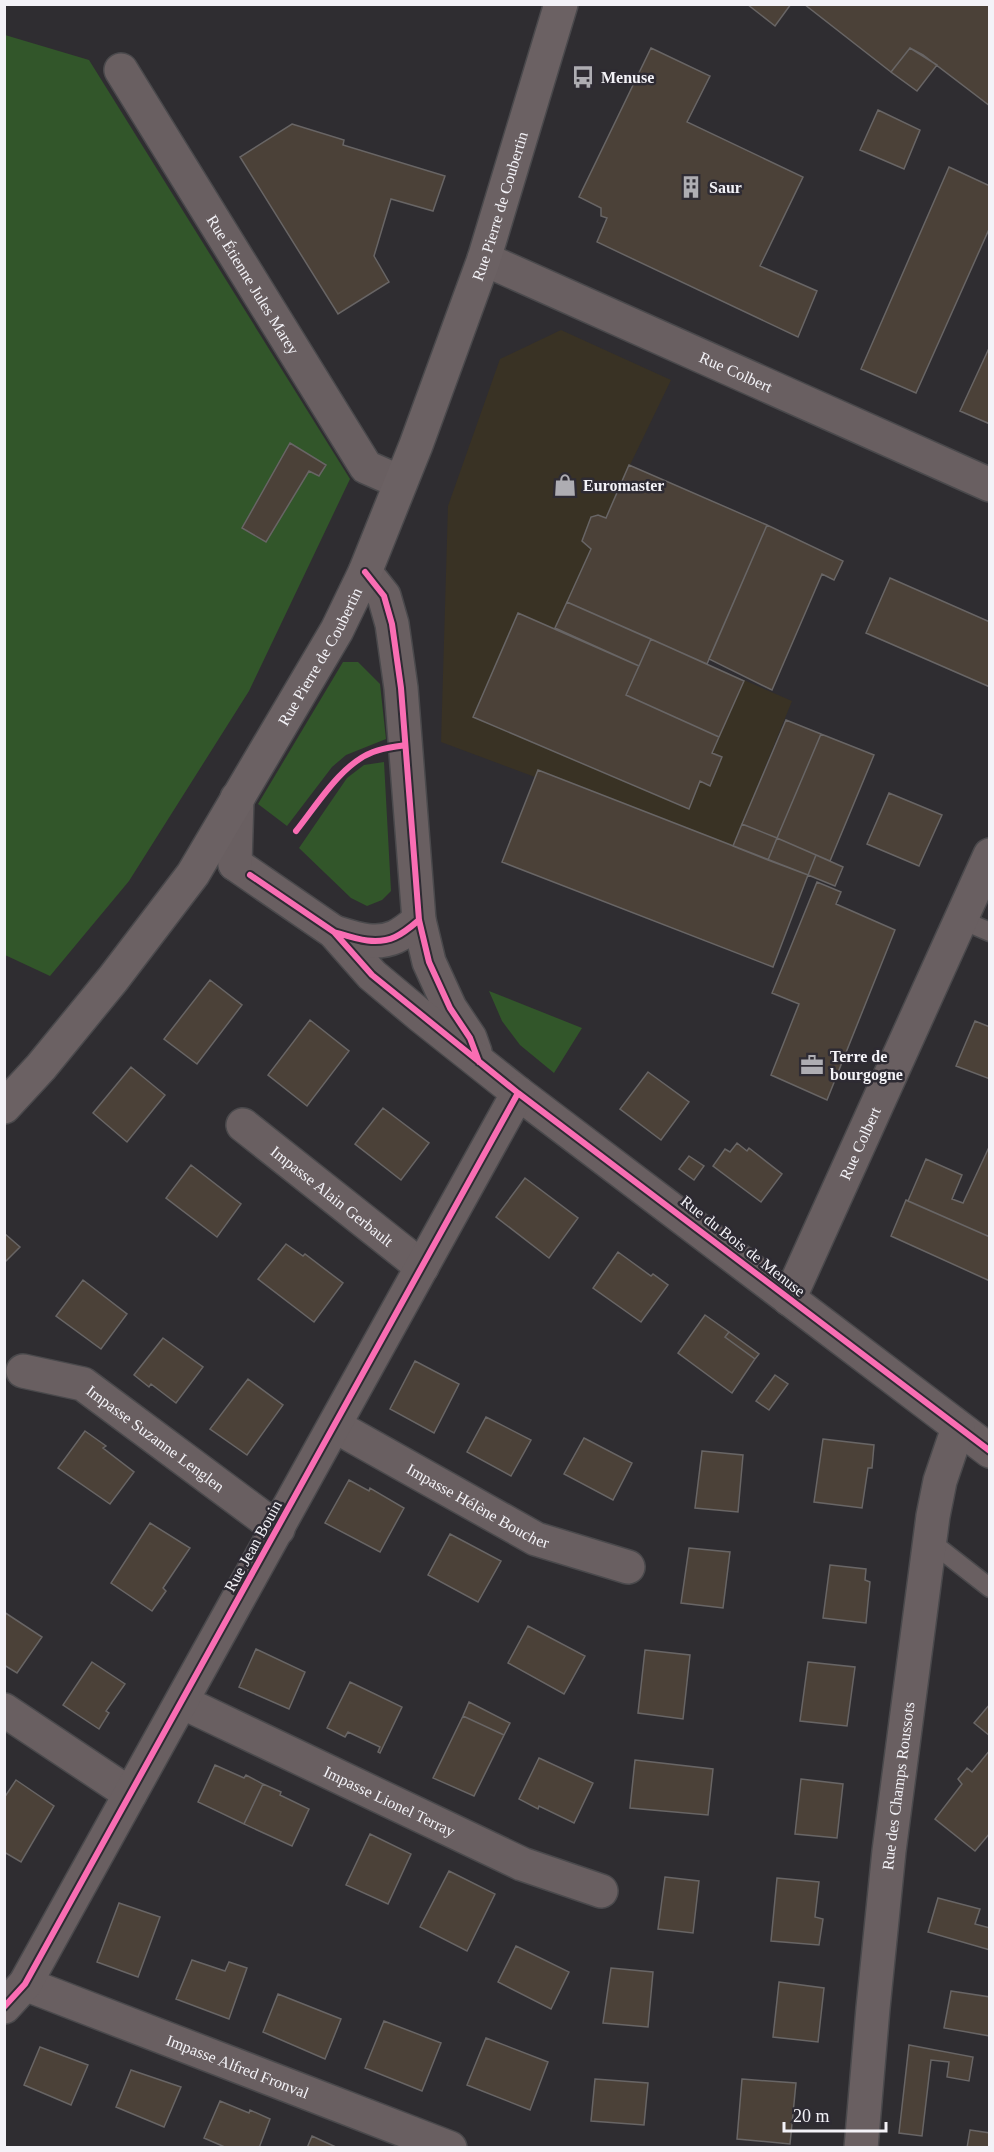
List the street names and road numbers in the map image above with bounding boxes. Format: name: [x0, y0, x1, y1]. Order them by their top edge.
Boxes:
street label: Rue Pierre de Coubertin: [468, 129, 531, 283]
street label: Rue Étienne Jules Marey: [204, 212, 303, 358]
street label: Rue Colbert: [697, 348, 775, 395]
street label: Rue Pierre de Coubertin: [274, 585, 365, 728]
street label: Rue Colbert: [836, 1104, 884, 1182]
street label: Impasse Alain Gerbault: [268, 1142, 397, 1250]
street label: Rue du Bois de Menuse: [678, 1192, 808, 1300]
street label: Impasse Suzanne Lenglen: [84, 1381, 228, 1495]
street label: Impasse Hélène Boucher: [404, 1460, 552, 1551]
street label: Rue Jean Bouin: [221, 1498, 285, 1594]
street label: Rue des Champs Roussots: [879, 1701, 917, 1871]
street label: Impasse Lionel Terray: [321, 1762, 458, 1840]
street label: Impasse Alfred Fronval: [164, 2031, 312, 2101]

